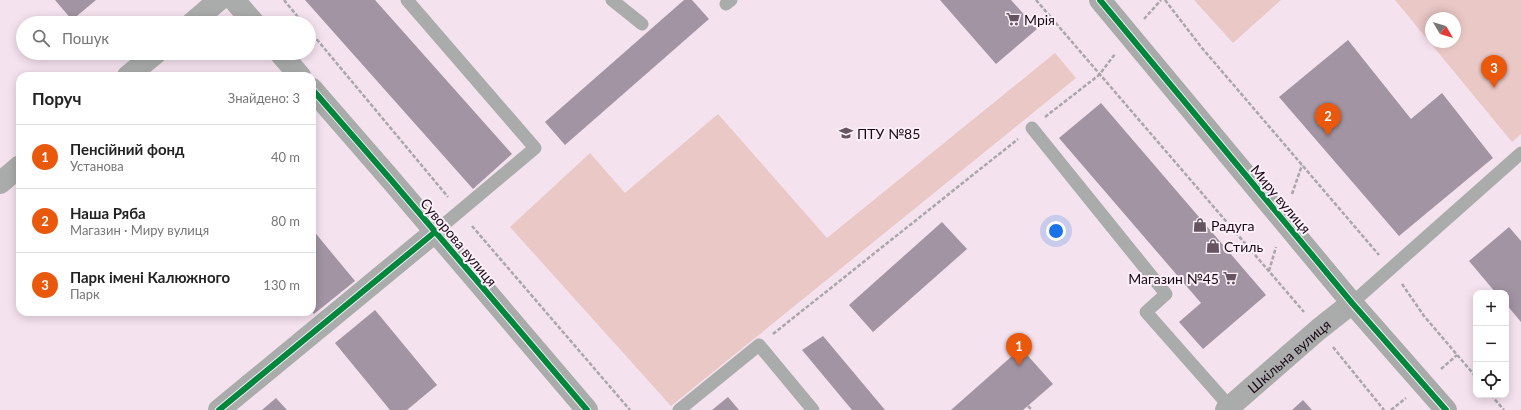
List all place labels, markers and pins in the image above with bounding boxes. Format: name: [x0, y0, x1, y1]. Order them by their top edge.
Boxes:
supermarket icon: Мрія: [1005, 11, 1021, 27]
place label: Мрія: [1024, 11, 1055, 28]
pin: 3: [1481, 55, 1507, 88]
pin: 2: [1315, 103, 1341, 136]
school or university icon: ПТУ №85: [838, 125, 854, 141]
place label: ПТУ №85: [857, 125, 920, 142]
shop icon: Радуга: [1192, 217, 1208, 233]
place label: Радуга: [1211, 217, 1254, 234]
shop icon: Стиль: [1205, 238, 1221, 254]
place label: Стиль: [1224, 238, 1263, 255]
place label: Магазин №45: [1128, 270, 1219, 287]
supermarket icon: Магазин №45: [1222, 270, 1238, 286]
pin: 1: [1006, 333, 1032, 366]

